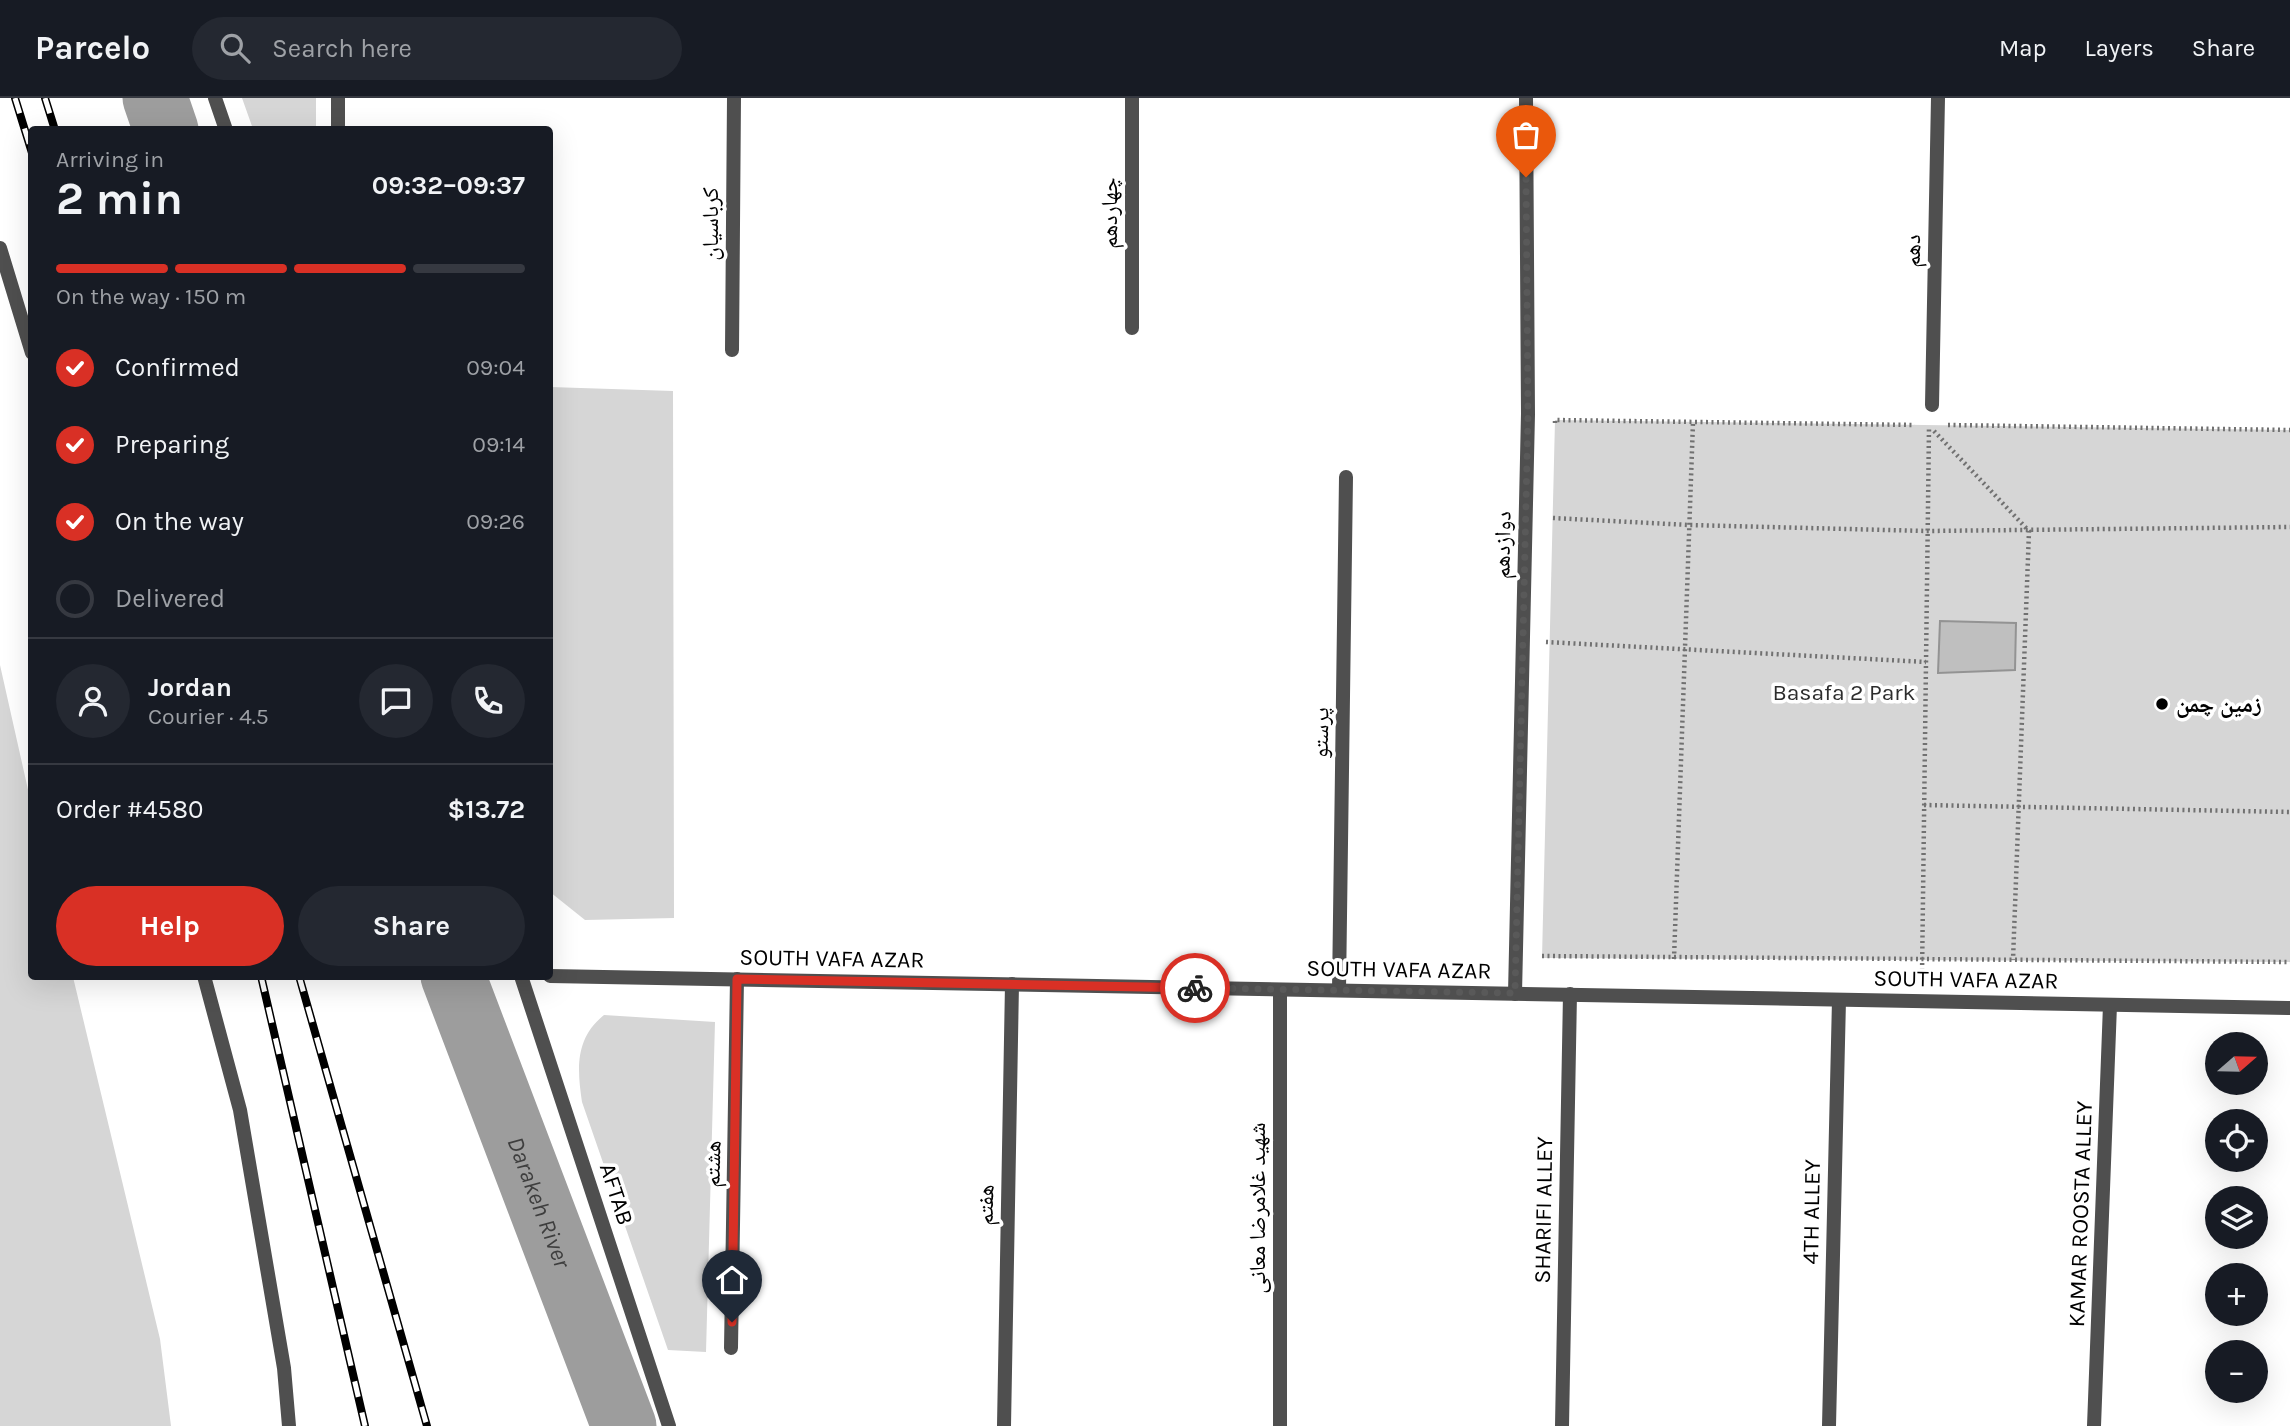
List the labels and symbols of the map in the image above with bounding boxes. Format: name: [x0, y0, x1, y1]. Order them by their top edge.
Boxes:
pin: [1496, 105, 1556, 177]
street label: چهاردهم: [1096, 177, 1125, 249]
street label: کرباسیان: [697, 187, 724, 261]
street label: دهم: [1899, 234, 1928, 268]
street label: دوازدهم: [1488, 511, 1519, 579]
park label: Basafa 2 Park: [1772, 679, 1916, 706]
place label: زمین چمن: [2176, 691, 2262, 718]
marker: زمین چمن: [2154, 696, 2170, 712]
street label: پرستو: [1307, 707, 1335, 759]
street label: SOUTH VAFA AZAR: [739, 943, 925, 974]
courier: [1160, 953, 1230, 1023]
street label: SOUTH VAFA AZAR: [1306, 954, 1492, 985]
street label: SOUTH VAFA AZAR: [1873, 964, 2059, 995]
north arrow: [2205, 1032, 2268, 1096]
street label: KAMAR ROOSTA ALLEY: [2063, 1100, 2098, 1328]
street label: شهید غلامرضا معانی: [1244, 1122, 1271, 1294]
water label: Darakeh River: [501, 1133, 577, 1273]
street label: SHARIFI ALLEY: [1529, 1136, 1558, 1284]
street label: هشتم: [699, 1140, 728, 1188]
street label: 4TH ALLEY: [1797, 1159, 1826, 1265]
street label: AFTAB: [594, 1160, 639, 1228]
street label: هفتم: [972, 1184, 1001, 1226]
pin: [702, 1250, 762, 1322]

